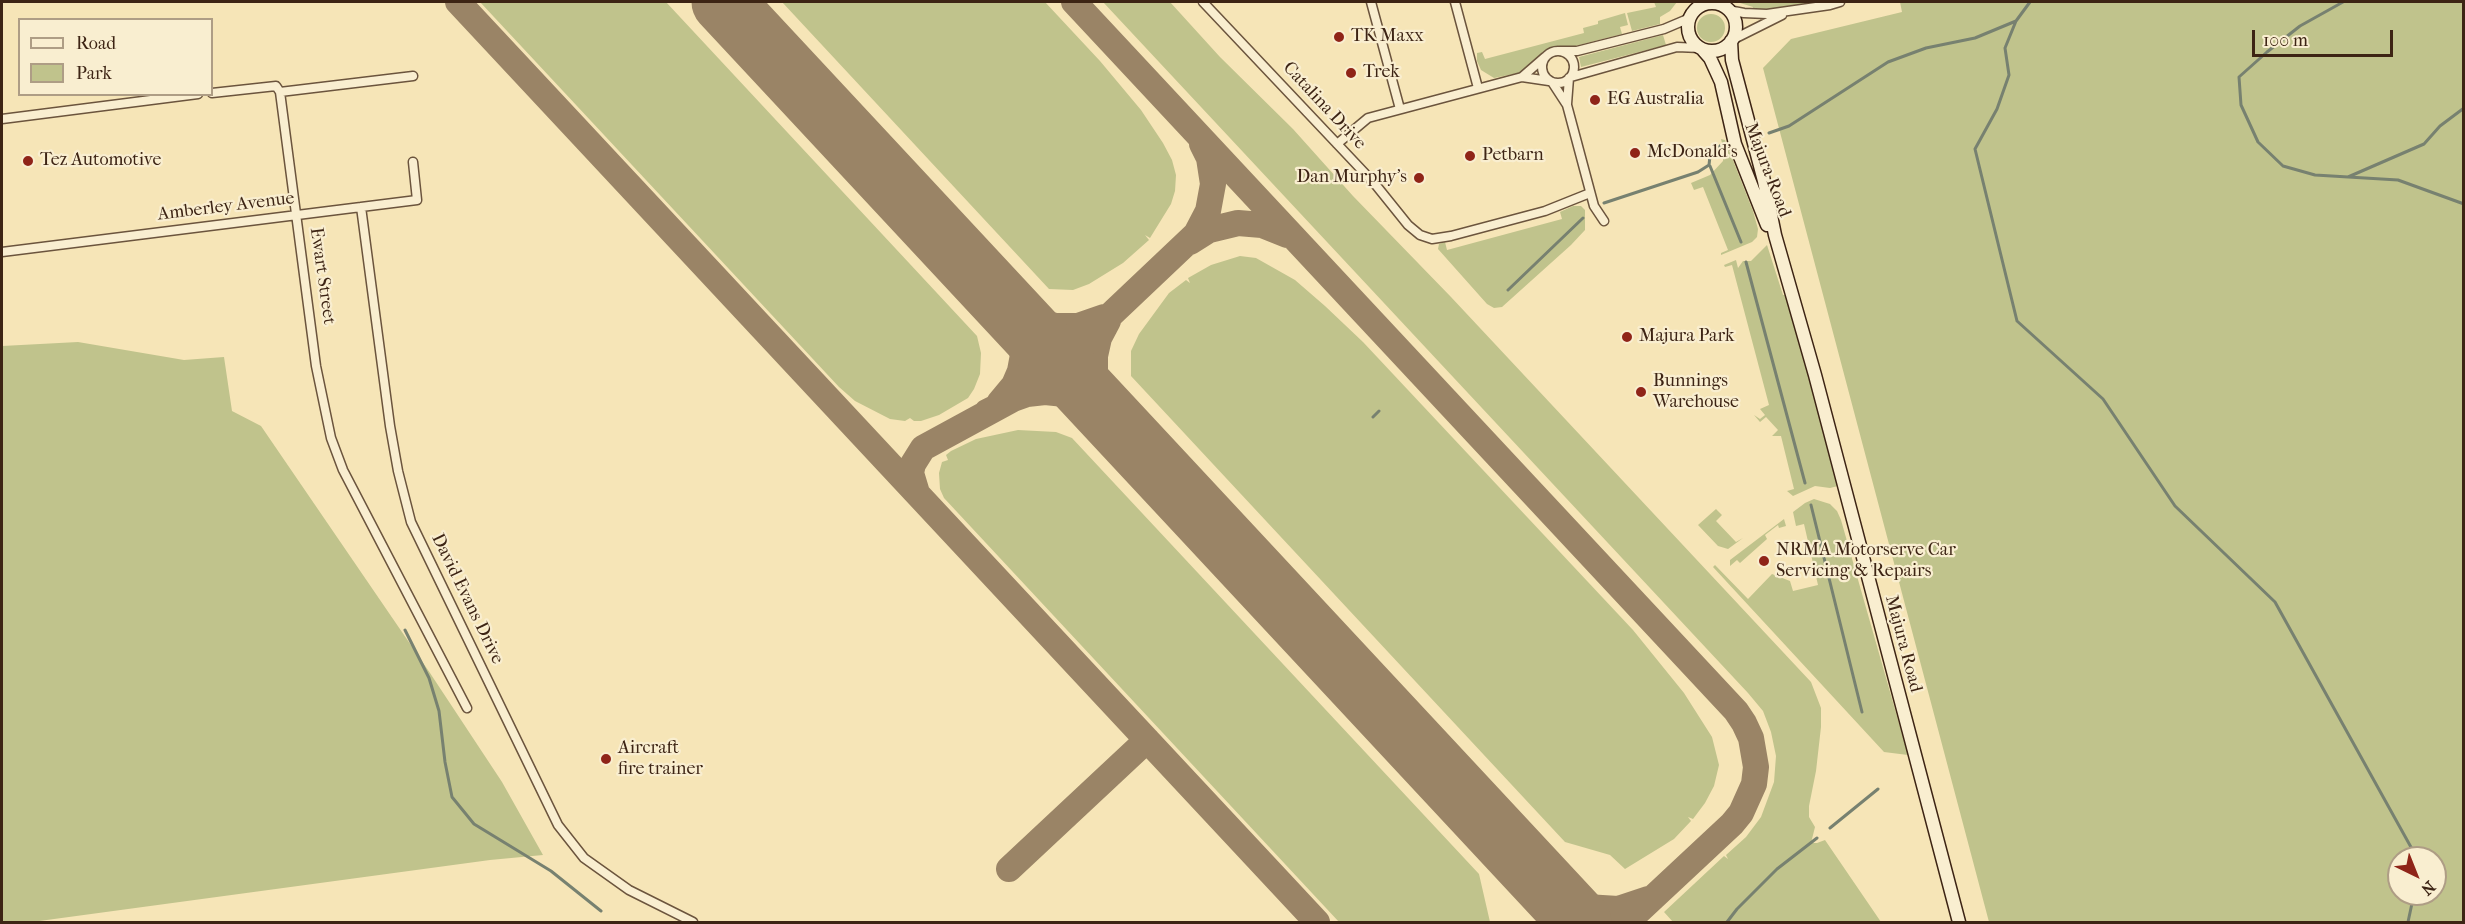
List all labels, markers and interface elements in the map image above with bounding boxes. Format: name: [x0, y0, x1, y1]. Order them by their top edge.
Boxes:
legend: [18, 18, 213, 96]
scale bar: [2255, 18, 2396, 56]
place label: TK Maxx: [1351, 26, 1424, 48]
marker: TK Maxx: [1332, 30, 1346, 44]
text: 100 m: [2263, 30, 2308, 51]
text: Road: [76, 33, 116, 54]
street label: Catalina Drive: [1278, 58, 1370, 154]
place label: Trek: [1363, 62, 1400, 84]
text: Park: [76, 63, 112, 84]
marker: Trek: [1344, 66, 1358, 80]
place label: EG Australia: [1607, 89, 1704, 111]
marker: EG Australia: [1588, 93, 1602, 107]
street label: Majura Road: [1739, 120, 1795, 220]
place label: McDonald's: [1647, 142, 1738, 164]
place label: Petbarn: [1482, 145, 1544, 167]
marker: McDonald's: [1628, 146, 1642, 160]
marker: Petbarn: [1463, 149, 1477, 163]
place label: Tez Automotive: [40, 150, 161, 172]
marker: Tez Automotive: [21, 154, 35, 168]
place label: Dan Murphy's: [1297, 167, 1407, 189]
marker: Dan Murphy's: [1412, 171, 1426, 185]
street label: Amberley Avenue: [156, 188, 296, 226]
street label: Ewart Street: [305, 226, 339, 326]
place label: Majura Park: [1639, 326, 1734, 348]
marker: Majura Park: [1620, 330, 1634, 344]
place label: Bunnings Warehouse: [1653, 371, 1739, 413]
marker: Bunnings Warehouse: [1634, 385, 1648, 399]
street label: David Evans Drive: [426, 530, 508, 668]
place label: NRMA Motorserve Car Servicing & Repairs: [1776, 540, 1956, 582]
marker: NRMA Motorserve Car Servicing & Repairs: [1757, 554, 1771, 568]
street label: Majura Road: [1880, 593, 1926, 695]
place label: Aircraft fire trainer: [618, 738, 703, 780]
marker: Aircraft fire trainer: [599, 752, 613, 766]
north arrow: [2387, 846, 2447, 906]
text: N: [2417, 877, 2439, 899]

